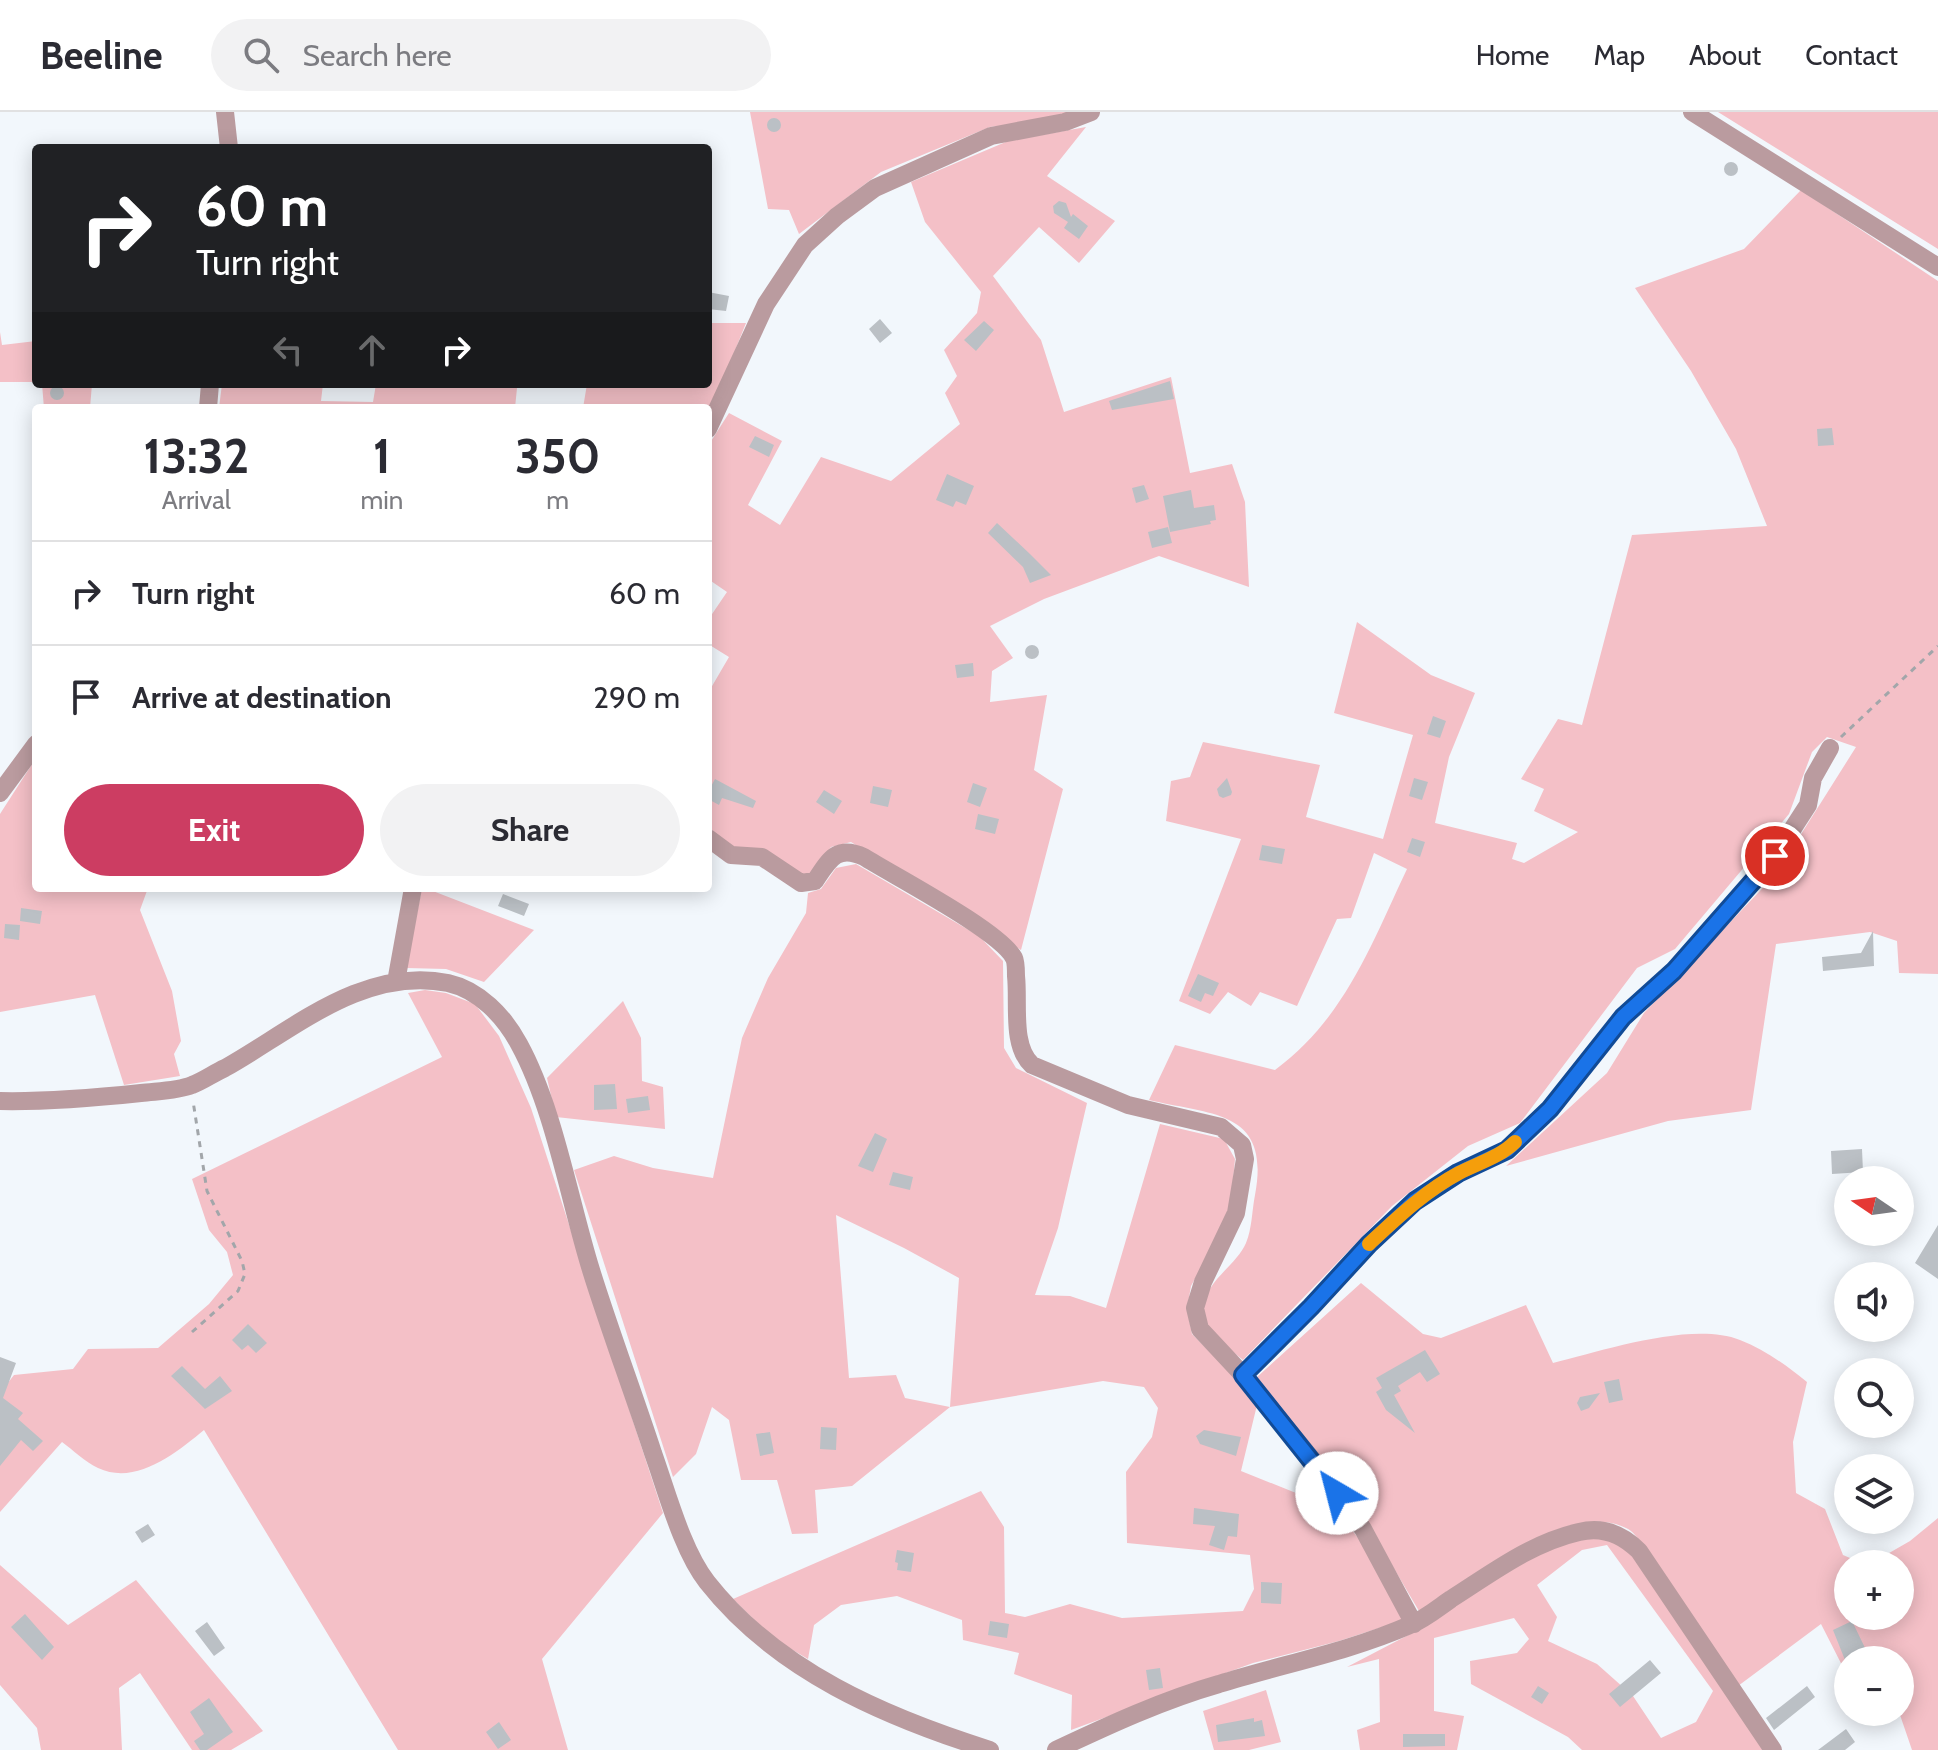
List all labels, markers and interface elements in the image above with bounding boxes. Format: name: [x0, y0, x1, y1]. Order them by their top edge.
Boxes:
search box: [211, 19, 771, 91]
text: Beeline: [40, 32, 163, 79]
icon: search: [239, 33, 283, 77]
text: Search here: [303, 37, 452, 74]
text: Home: [1476, 38, 1549, 72]
text: Map: [1593, 38, 1645, 72]
text: About: [1689, 38, 1761, 72]
text: Contact: [1805, 38, 1898, 72]
text: 60 m: [196, 172, 328, 240]
icon: right: [64, 176, 168, 280]
text: Turn right: [196, 240, 339, 284]
icon: left: [266, 328, 310, 372]
icon: ahead: [350, 328, 394, 372]
icon: right: [434, 328, 478, 372]
text: 13:32: [144, 427, 249, 485]
text: 1: [373, 427, 391, 485]
text: 350: [515, 427, 600, 485]
text: Arrival: [162, 484, 231, 516]
text: min: [361, 484, 403, 516]
text: m: [546, 484, 569, 516]
icon: right: [64, 571, 108, 615]
text: Turn right: [132, 575, 255, 612]
text: 60 m: [609, 575, 680, 612]
icon: arrive: [64, 675, 108, 719]
text: Arrive at destination: [132, 679, 392, 716]
text: 290 m: [593, 679, 680, 716]
button: Exit: [64, 784, 364, 876]
button: Share: [380, 784, 680, 876]
pin: [1741, 822, 1809, 890]
icon: arrive: [1753, 834, 1797, 878]
north arrow: [1834, 1166, 1914, 1246]
map controls: [1834, 1166, 1914, 1726]
button: sound: [1834, 1262, 1914, 1342]
button: search: [1834, 1358, 1914, 1438]
position arrow: [1295, 1451, 1379, 1535]
button: layers: [1834, 1454, 1914, 1534]
button: +: [1834, 1550, 1914, 1630]
button: −: [1834, 1646, 1914, 1726]

